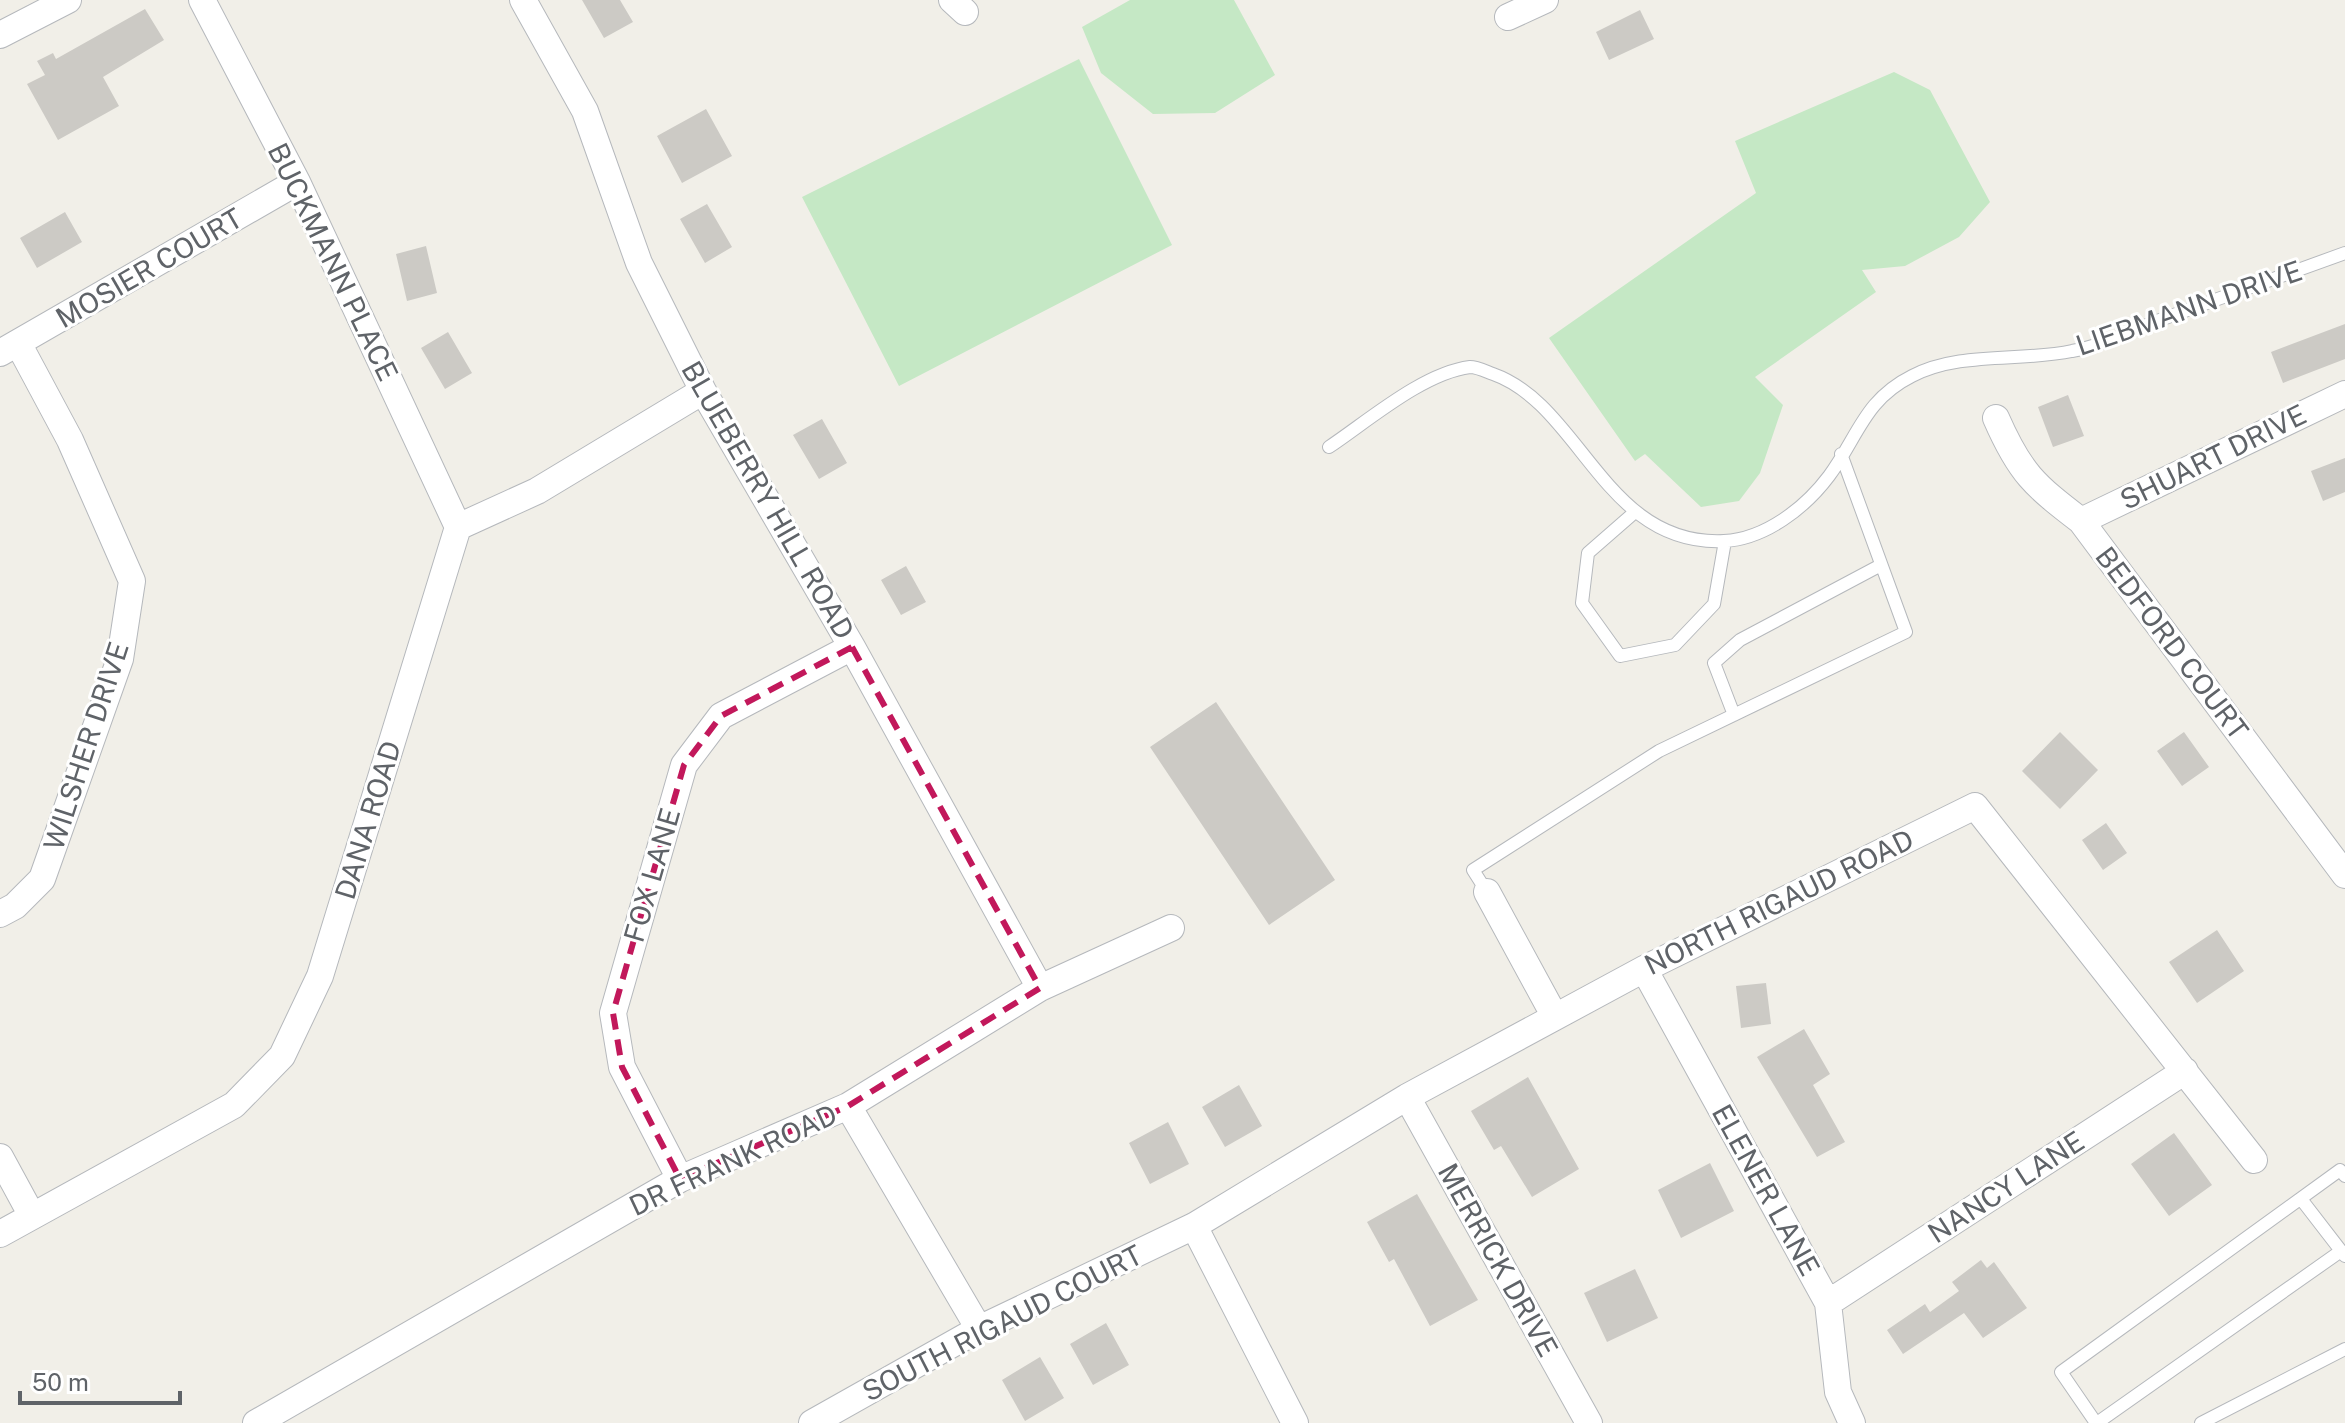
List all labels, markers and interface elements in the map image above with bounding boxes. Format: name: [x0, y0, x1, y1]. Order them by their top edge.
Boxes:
street label: BUCKMANN PLACE: [262, 138, 405, 386]
street label: MOSIER COURT: [50, 201, 248, 334]
street label: LIEBMANN DRIVE: [2072, 253, 2306, 362]
street label: BLUEBERRY HILL ROAD: [675, 355, 862, 645]
street label: SHUART DRIVE: [2114, 397, 2311, 516]
street label: BEDFORD COURT: [2089, 540, 2256, 746]
street label: WILSHER DRIVE: [36, 638, 135, 854]
street label: DANA ROAD: [328, 737, 407, 903]
street label: FOX LANE: [617, 804, 686, 946]
street label: NORTH RIGAUD ROAD: [1639, 822, 1919, 981]
street label: DR FRANK ROAD: [624, 1097, 842, 1222]
street label: ELENER LANE: [1706, 1098, 1827, 1281]
street label: NANCY LANE: [1922, 1124, 2090, 1249]
street label: MERRICK DRIVE: [1432, 1157, 1565, 1362]
street label: SOUTH RIGAUD COURT: [856, 1238, 1147, 1408]
scale bar: [20, 1355, 180, 1405]
text: 50 m: [32, 1368, 89, 1396]

